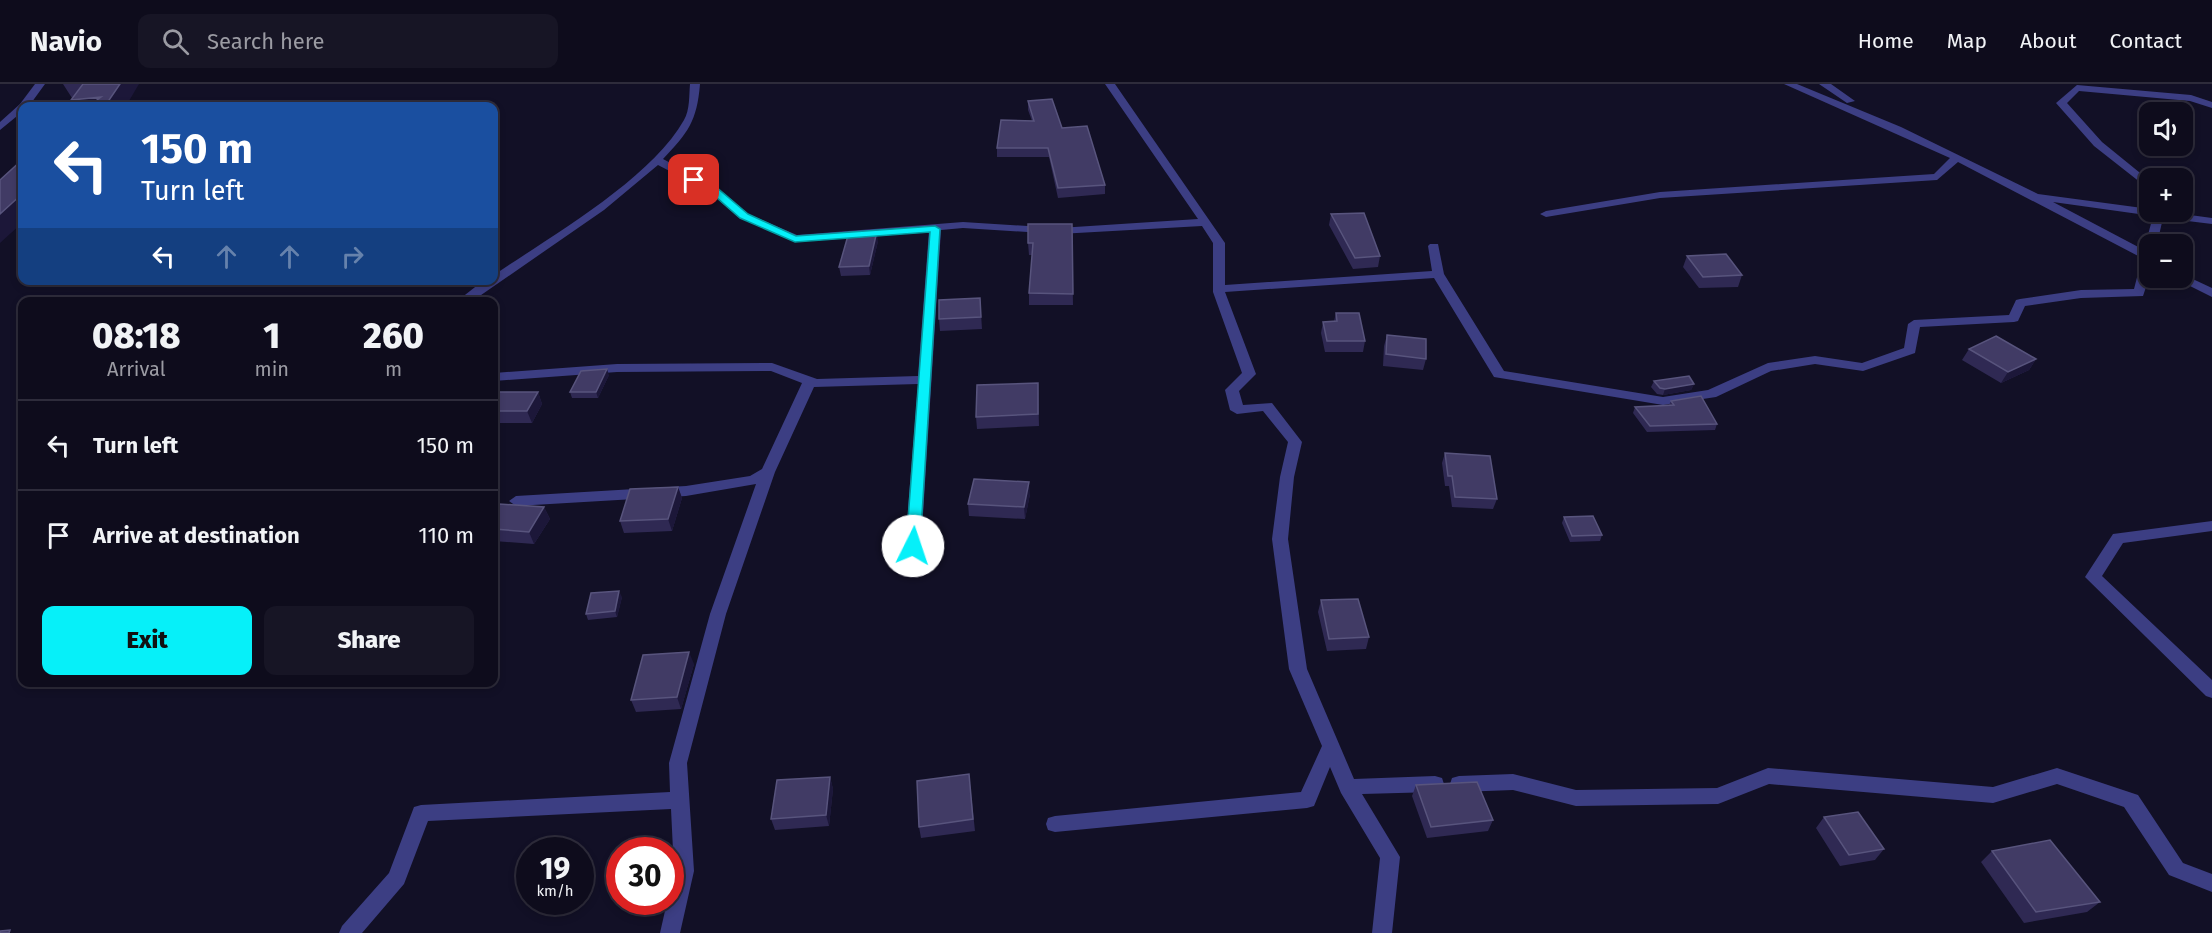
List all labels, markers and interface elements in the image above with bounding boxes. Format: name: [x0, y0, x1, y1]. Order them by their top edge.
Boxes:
search box: [138, 14, 558, 68]
text: Navio: [30, 25, 102, 58]
icon: search: [159, 25, 192, 58]
text: Search here: [207, 28, 325, 55]
text: Home: [1858, 28, 1914, 54]
text: Map: [1947, 28, 1987, 54]
text: About: [2020, 28, 2077, 54]
text: Contact: [2110, 28, 2182, 54]
map controls: [2139, 102, 2193, 288]
button: sound: [2139, 102, 2193, 156]
text: 150 m: [141, 124, 253, 174]
icon: left: [42, 126, 120, 204]
pin: [668, 154, 719, 205]
icon: arrive: [677, 163, 710, 196]
button: +: [2139, 168, 2193, 222]
text: Turn left: [141, 175, 244, 207]
button: −: [2139, 234, 2193, 288]
icon: left: [147, 240, 180, 273]
icon: ahead: [210, 240, 243, 273]
icon: ahead: [273, 240, 306, 273]
icon: right: [336, 240, 369, 273]
text: 08:18: [92, 314, 180, 358]
text: 1: [263, 314, 280, 358]
text: 260: [363, 314, 424, 358]
text: Arrival: [107, 357, 166, 381]
text: min: [255, 357, 289, 381]
text: m: [385, 357, 402, 381]
icon: left: [42, 429, 75, 462]
text: Turn left: [93, 432, 178, 459]
text: 150 m: [416, 432, 474, 459]
position arrow: [881, 514, 945, 578]
icon: arrive: [42, 519, 75, 552]
text: Arrive at destination: [93, 522, 300, 549]
text: 110 m: [418, 522, 474, 549]
button: Exit: [42, 606, 252, 675]
button: Share: [264, 606, 474, 675]
speed limit sign: 30: [606, 837, 684, 915]
text: 19: [540, 851, 570, 887]
text: km/h: [536, 882, 574, 900]

